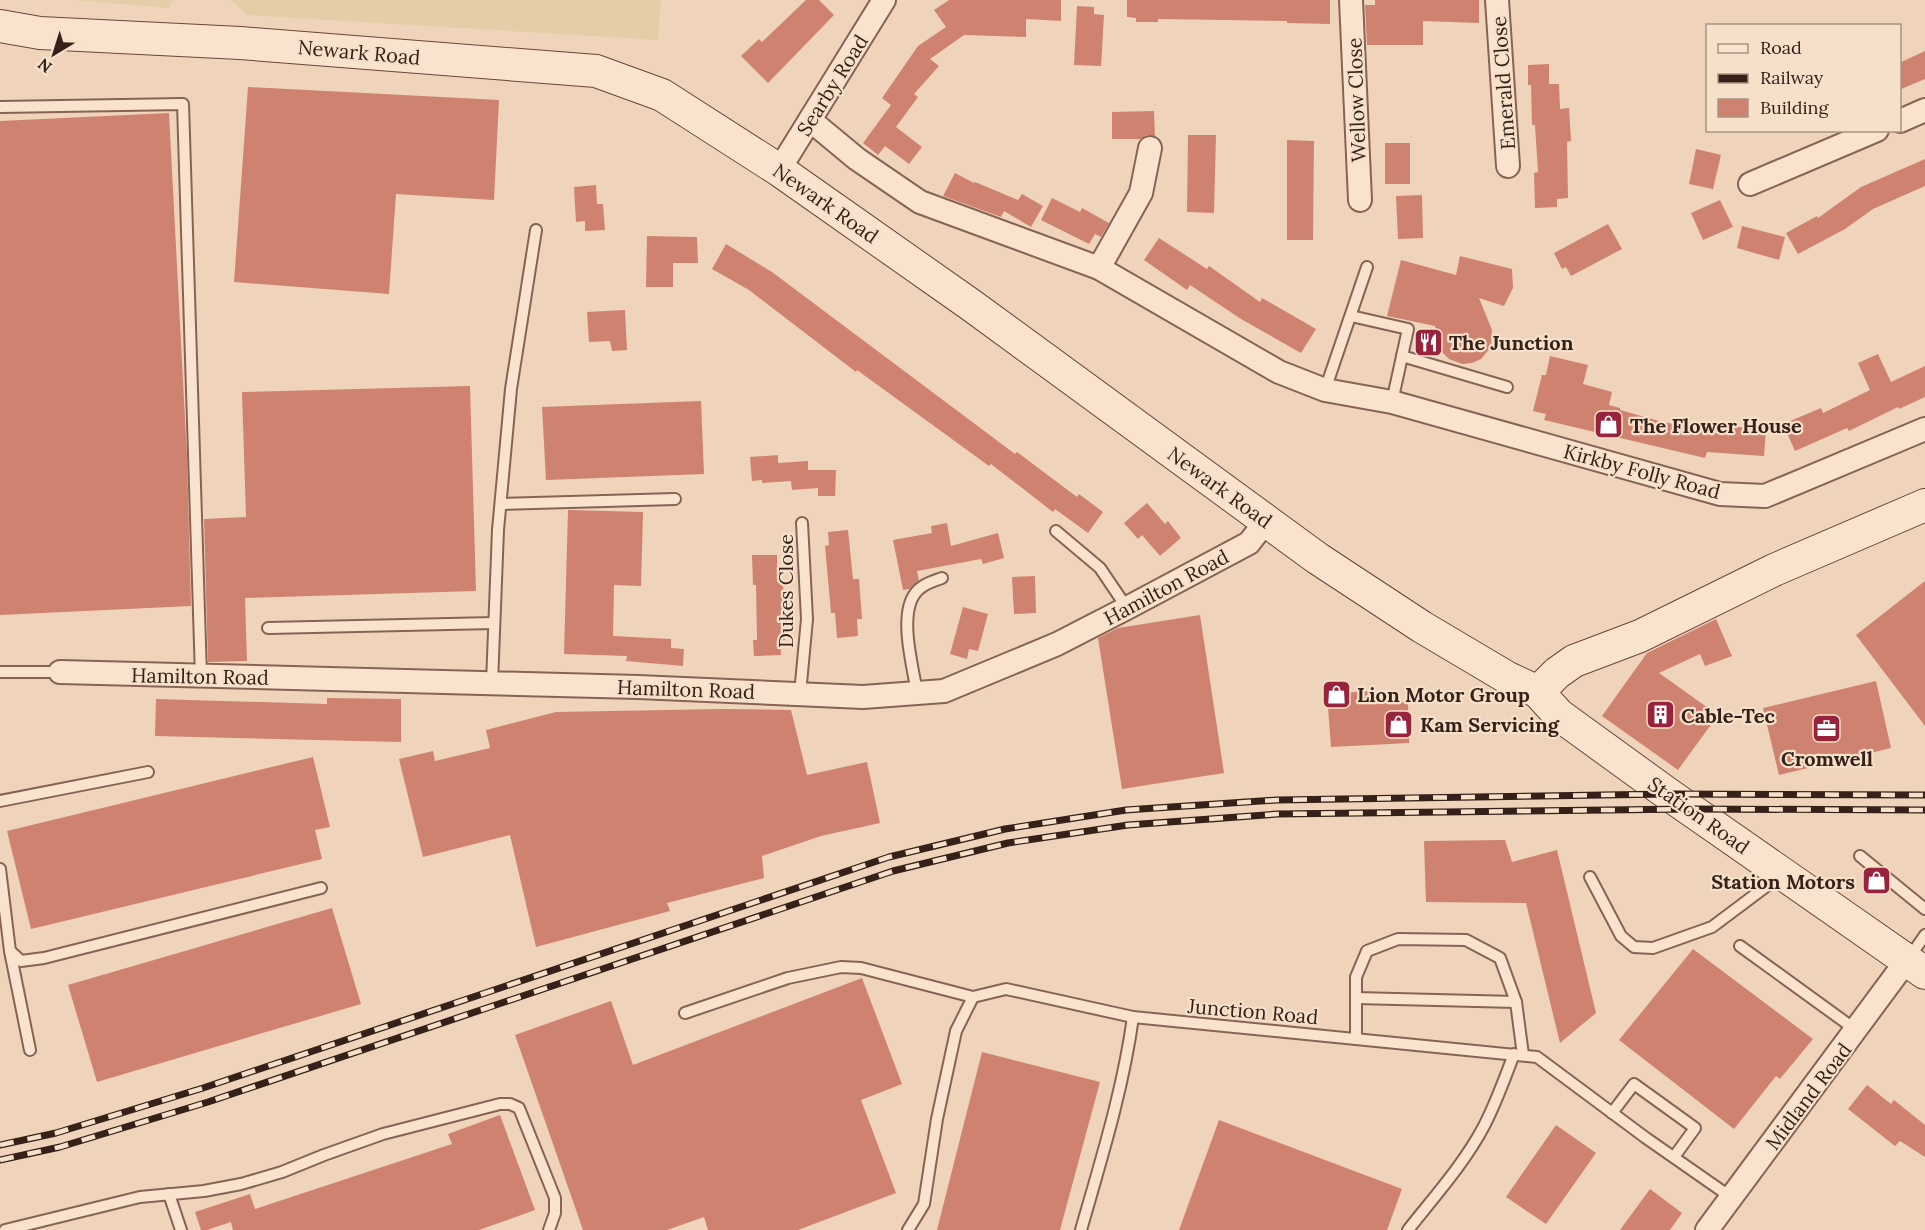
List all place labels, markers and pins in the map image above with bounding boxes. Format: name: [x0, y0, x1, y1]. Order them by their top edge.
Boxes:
restaurant icon: The Junction: [1412, 326, 1444, 358]
place label: The Junction: [1449, 330, 1574, 355]
shop icon: The Flower House: [1593, 409, 1625, 441]
place label: The Flower House: [1630, 413, 1802, 438]
shop icon: Lion Motor Group: [1320, 678, 1352, 710]
place label: Lion Motor Group: [1357, 682, 1530, 707]
building icon: Cable-Tec: [1644, 699, 1676, 731]
place label: Cable-Tec: [1681, 703, 1776, 728]
shop icon: Kam Servicing: [1383, 708, 1415, 740]
place label: Kam Servicing: [1420, 712, 1560, 737]
office icon: Cromwell: [1811, 712, 1843, 744]
place label: Cromwell: [1781, 746, 1873, 771]
shop icon: Station Motors: [1860, 865, 1892, 897]
place label: Station Motors: [1711, 869, 1855, 894]

